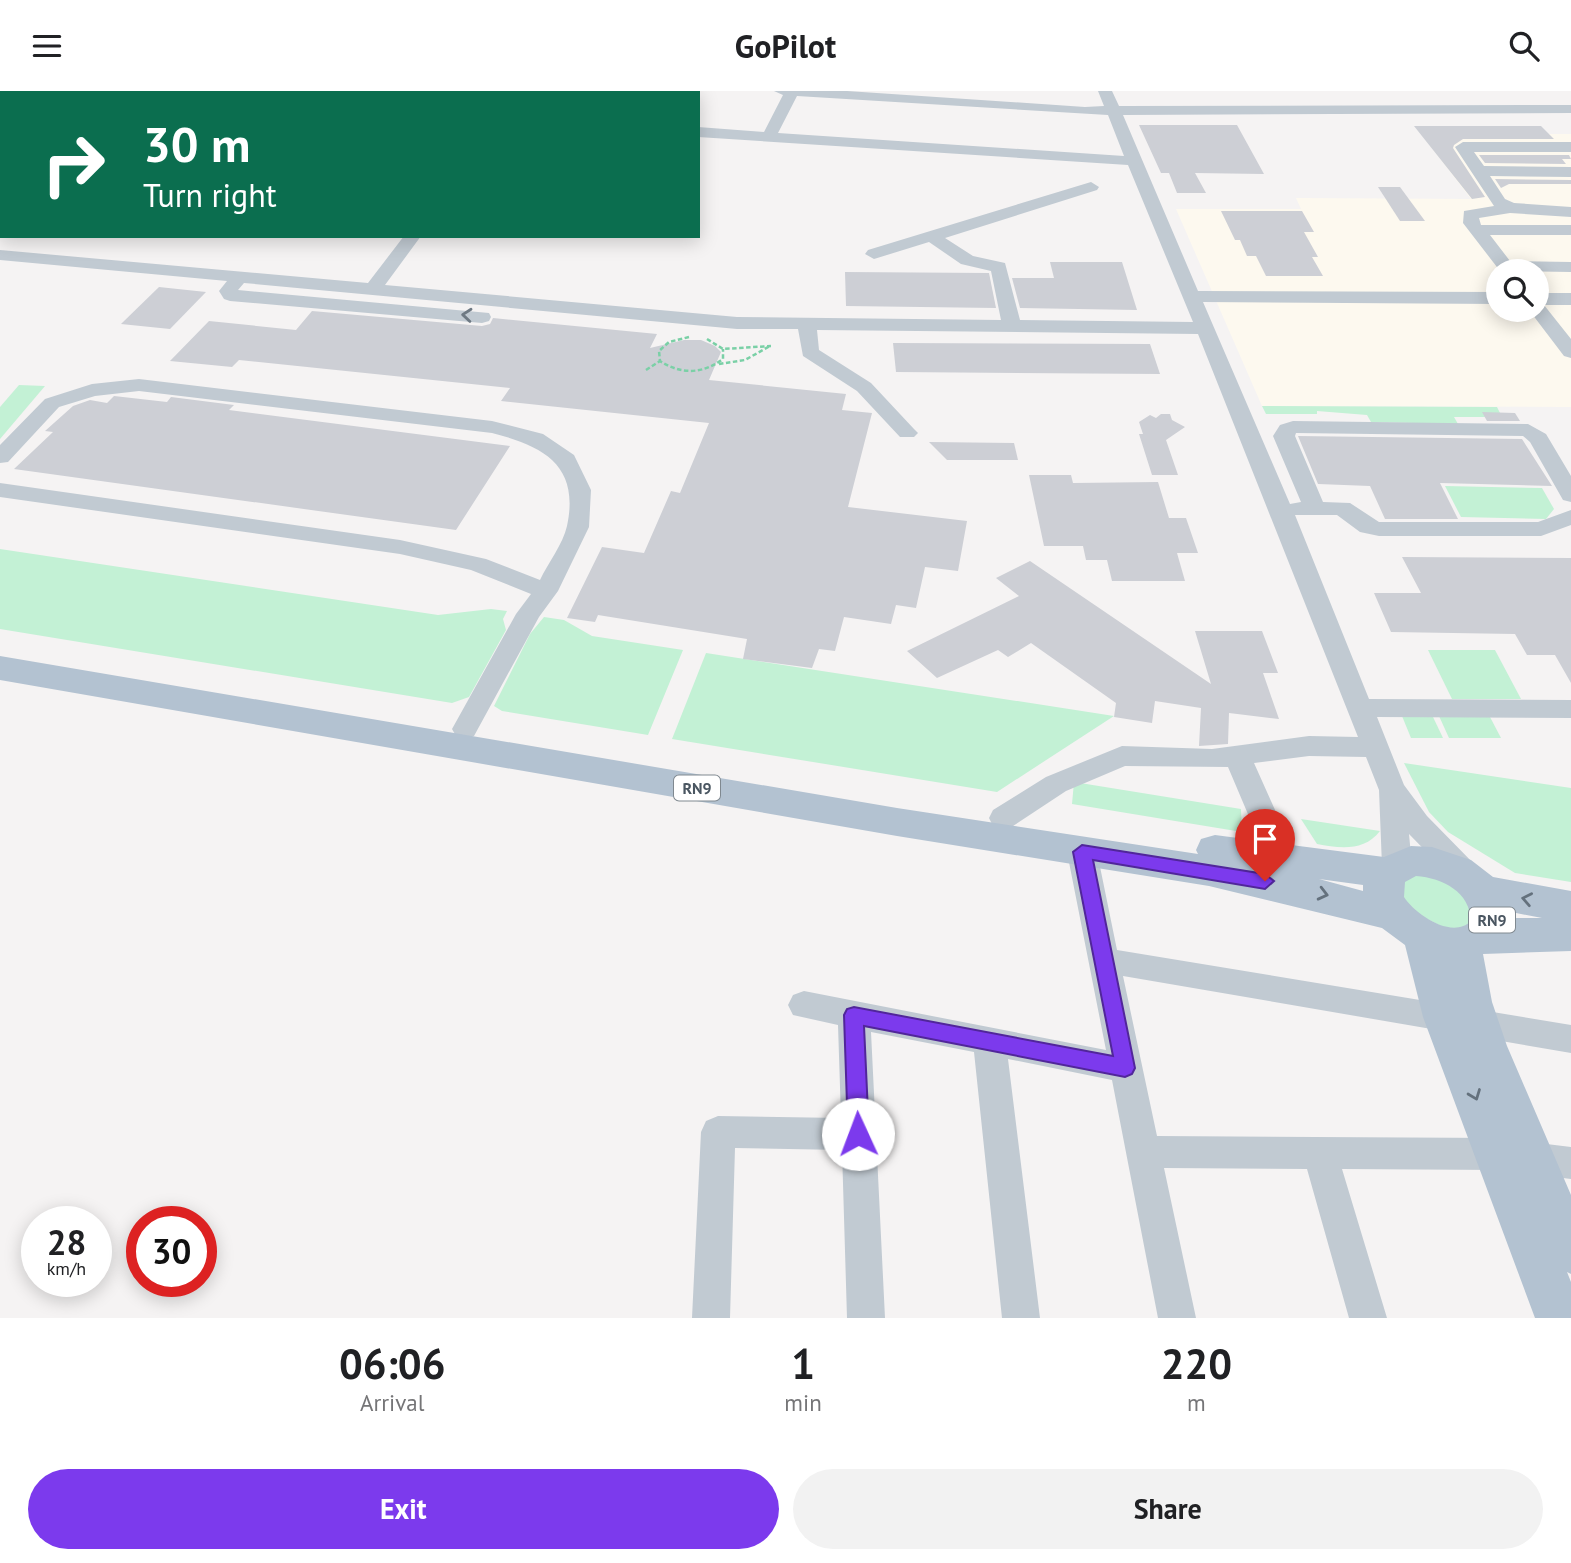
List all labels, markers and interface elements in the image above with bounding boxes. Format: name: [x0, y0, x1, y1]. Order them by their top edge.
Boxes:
text: GoPilot: [735, 25, 836, 67]
icon: menu: [28, 27, 66, 65]
icon: search: [1505, 27, 1543, 65]
text: 30 m: [143, 112, 250, 176]
icon: right: [28, 119, 119, 210]
text: Turn right: [143, 174, 277, 216]
map controls: [1486, 259, 1549, 322]
button: search: [1486, 259, 1549, 322]
one-way arrow: [462, 308, 473, 323]
road number: RN9: [674, 775, 720, 801]
pin: [1235, 809, 1295, 881]
icon: arrive: [1246, 820, 1284, 858]
one-way arrow: [1317, 886, 1329, 900]
one-way arrow: [1521, 892, 1533, 907]
road number: RN9: [1469, 907, 1515, 933]
one-way arrow: [1467, 1089, 1481, 1101]
position arrow: [821, 1097, 895, 1171]
speed limit sign: 30: [126, 1206, 217, 1297]
text: 28: [47, 1219, 86, 1265]
text: km/h: [47, 1257, 86, 1280]
text: 06:06: [339, 1336, 445, 1391]
text: 1: [791, 1336, 815, 1391]
text: 220: [1161, 1336, 1232, 1391]
text: Arrival: [360, 1388, 424, 1417]
text: min: [784, 1388, 822, 1417]
text: m: [1187, 1388, 1206, 1417]
button: Exit: [28, 1469, 779, 1549]
button: Share: [793, 1469, 1543, 1549]

